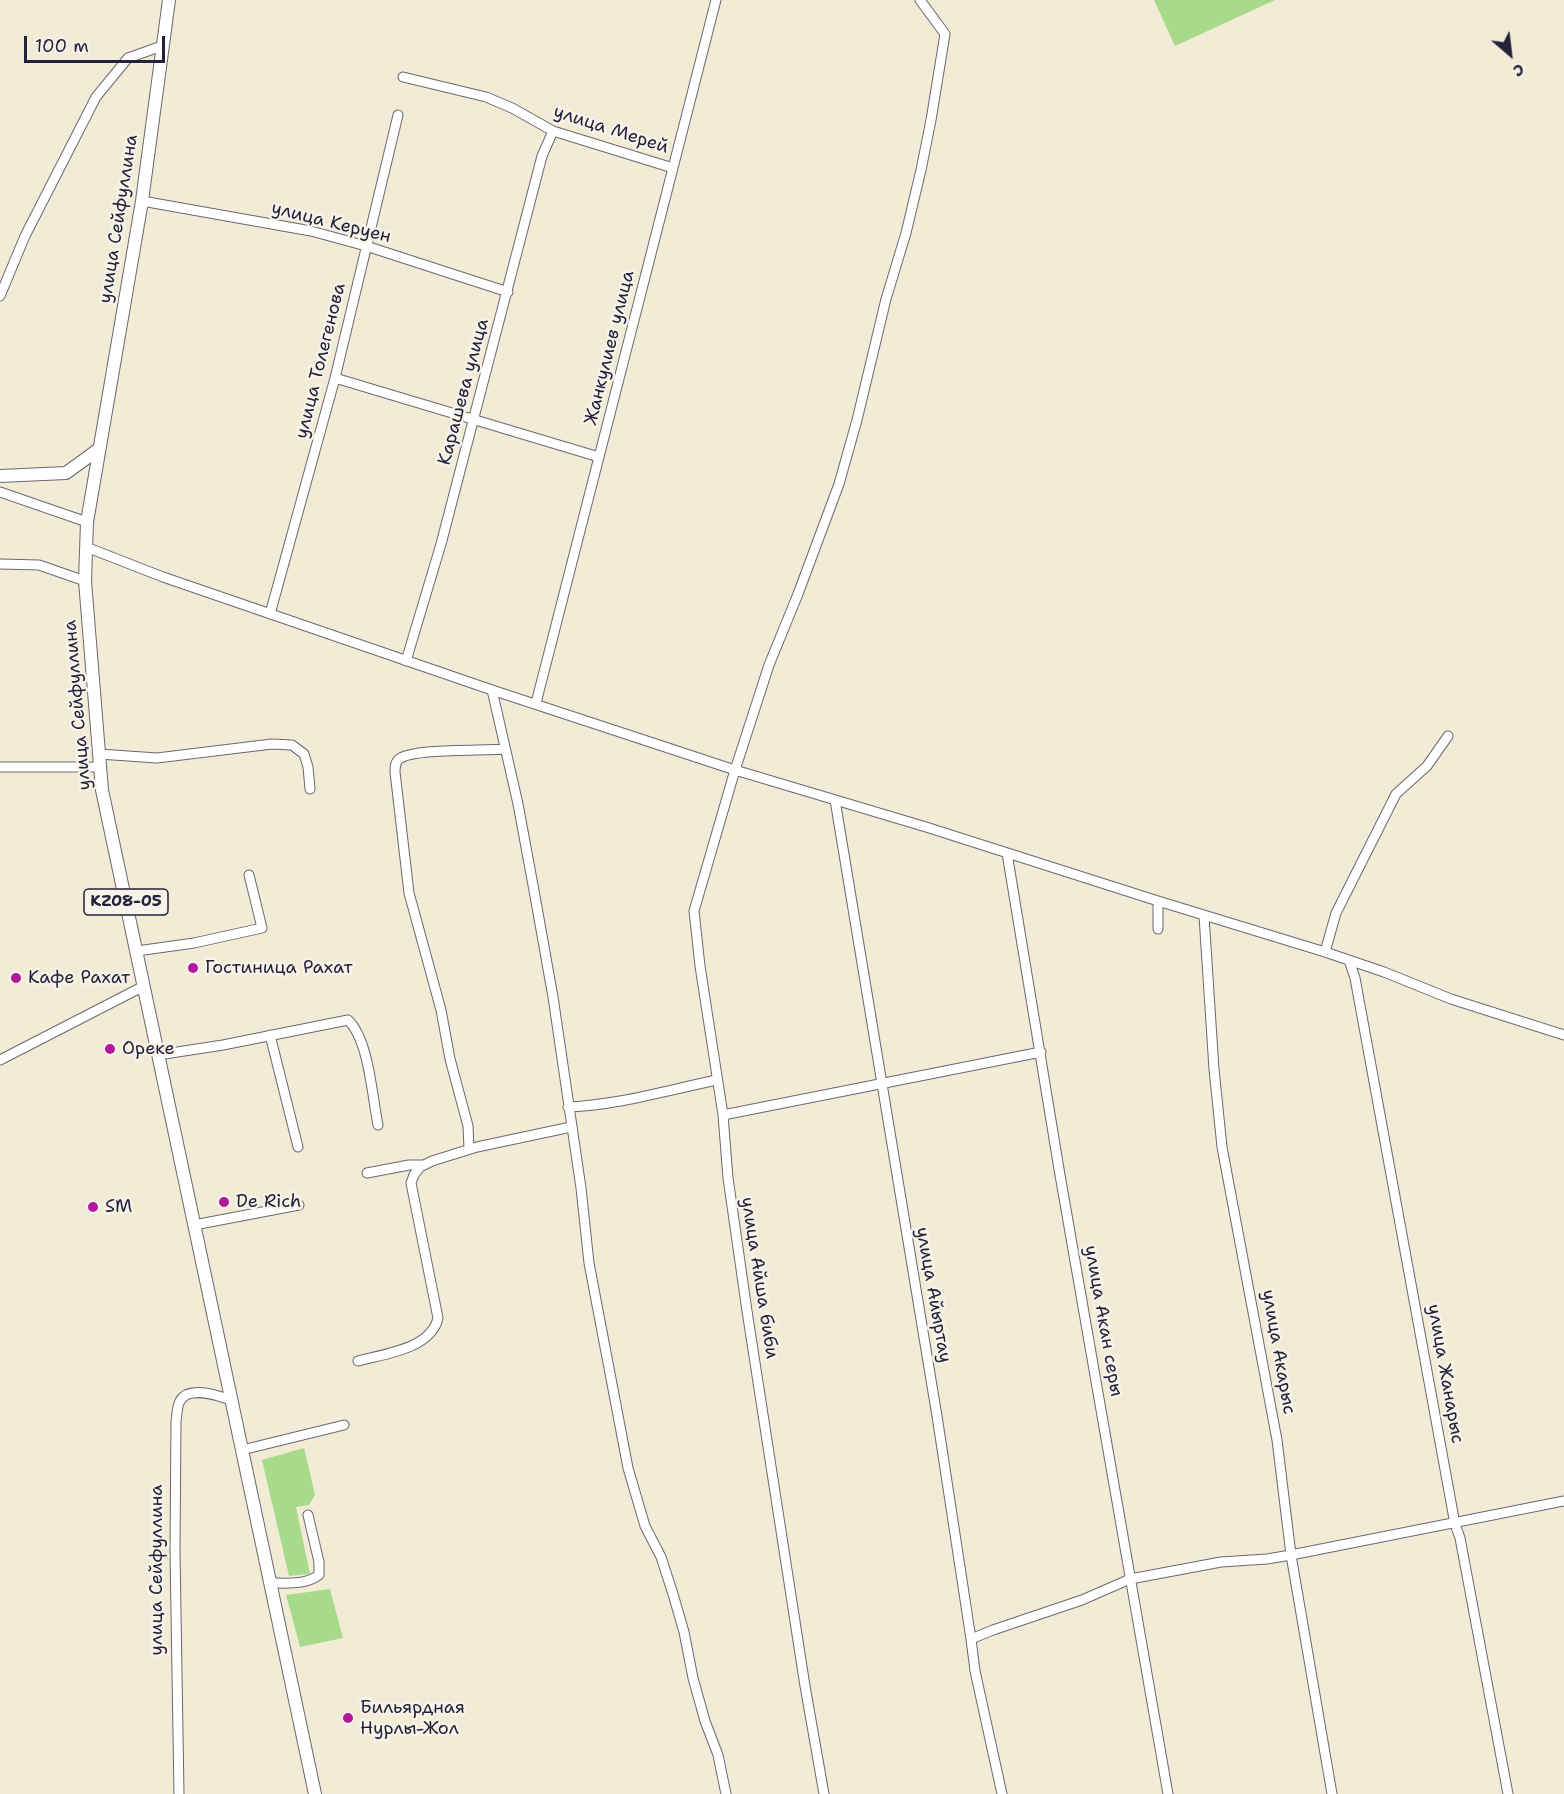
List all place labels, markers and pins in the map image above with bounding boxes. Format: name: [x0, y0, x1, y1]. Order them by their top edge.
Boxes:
place label: Гостиница Рахат: [205, 957, 353, 979]
marker: Гостиница Рахат: [186, 961, 200, 975]
place label: Кафе Рахат: [28, 967, 130, 989]
marker: Кафе Рахат: [9, 971, 23, 985]
place label: Ореке: [122, 1038, 175, 1060]
marker: Ореке: [103, 1042, 117, 1056]
place label: De Rich: [236, 1191, 301, 1213]
marker: De Rich: [217, 1195, 231, 1209]
place label: SM: [105, 1196, 132, 1218]
marker: SM: [86, 1200, 100, 1214]
place label: Бильярдная Нурлы-Жол: [360, 1697, 465, 1740]
marker: Бильярдная Нурлы-Жол: [341, 1711, 355, 1725]

